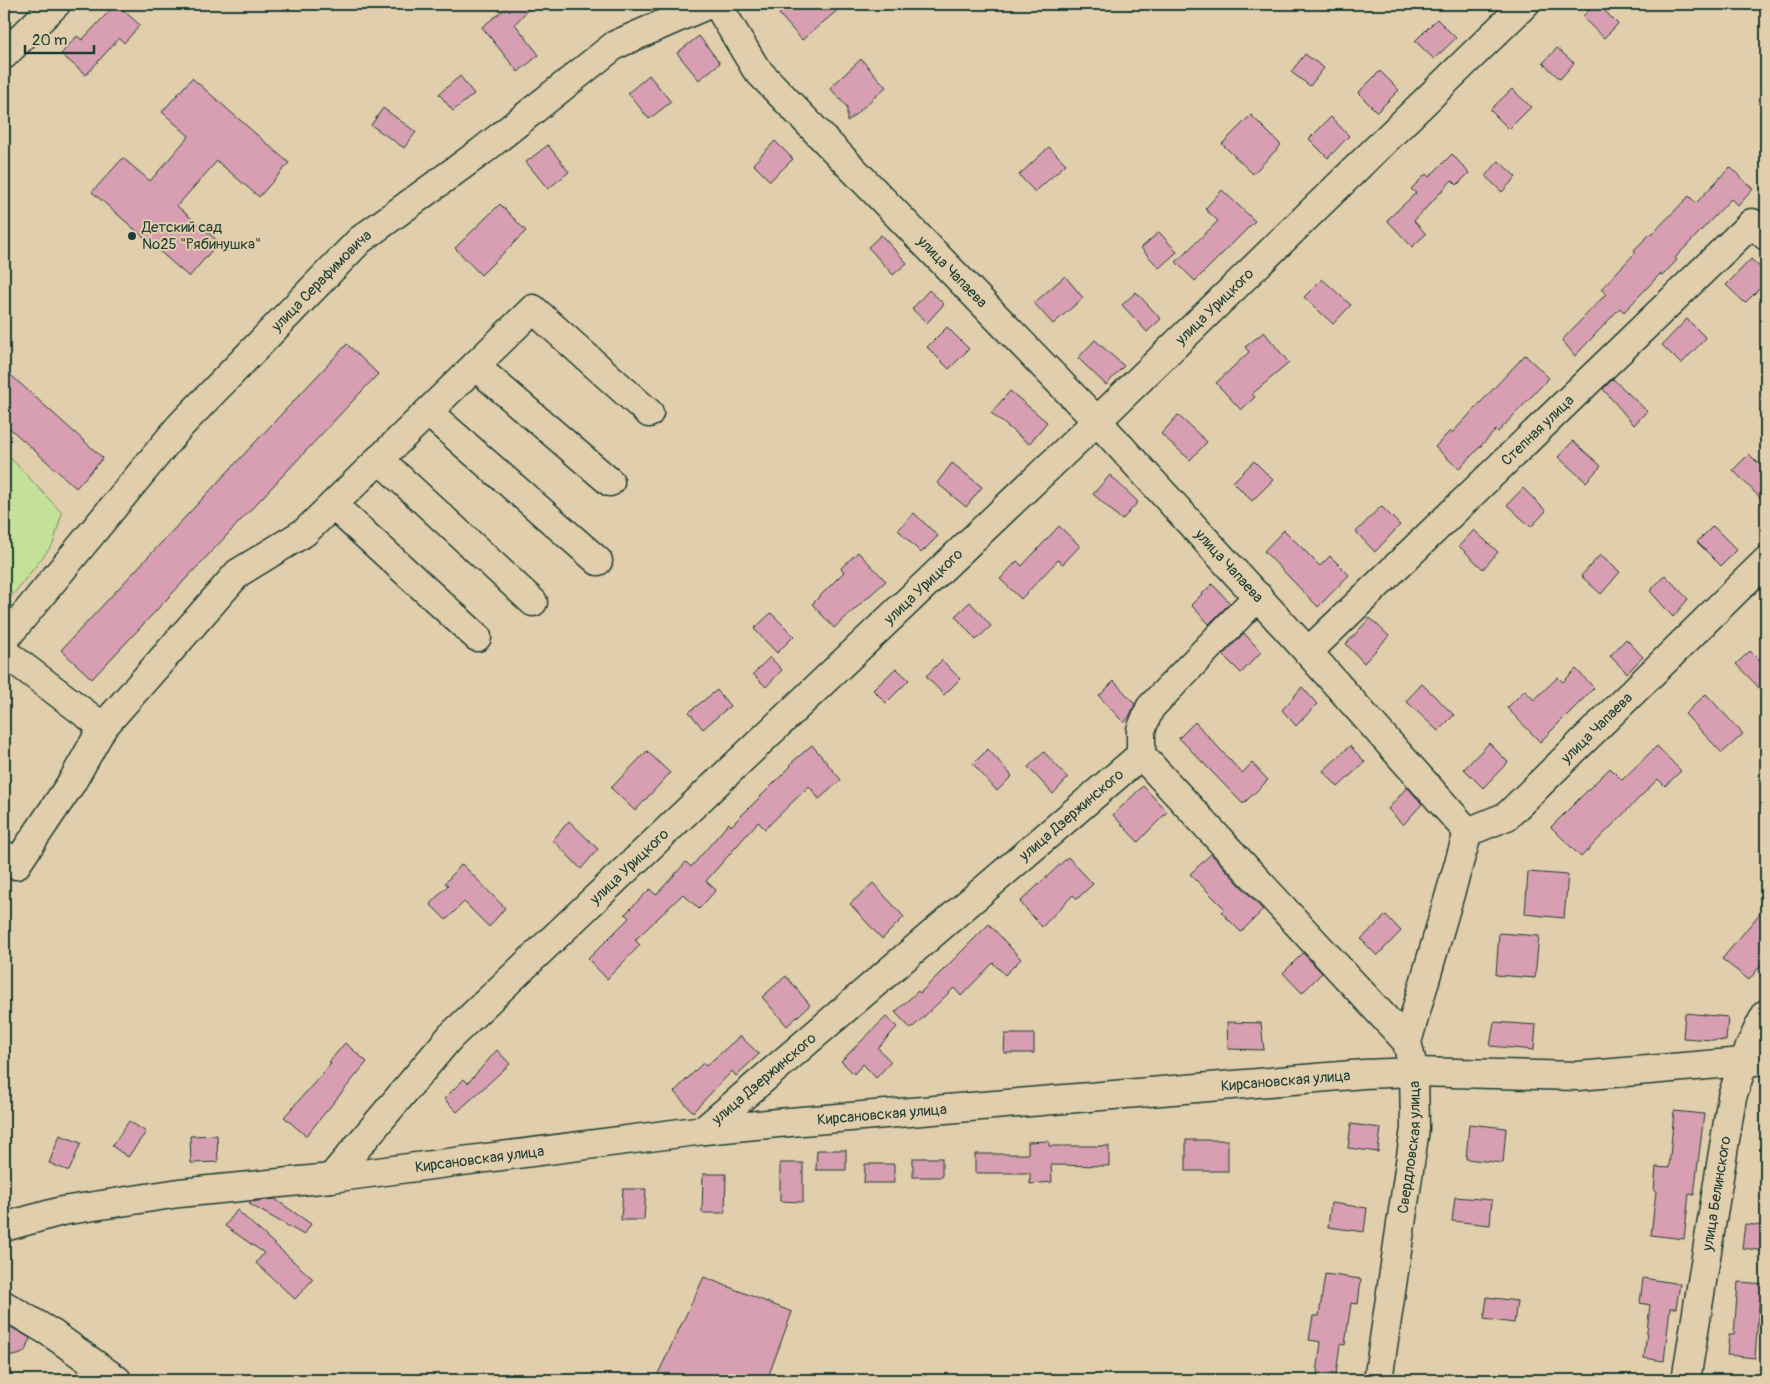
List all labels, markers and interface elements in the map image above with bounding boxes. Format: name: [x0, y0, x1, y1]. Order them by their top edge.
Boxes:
scale bar: [25, 22, 94, 54]
text: 20 m: [32, 31, 67, 50]
place label: Детский сад №25 "Рябинушка": [141, 218, 261, 254]
street label: улица Серафимовича: [267, 225, 375, 336]
marker: Детский сад №25 "Рябинушка": [126, 230, 138, 242]
street label: улица Чапаева: [912, 231, 992, 312]
street label: улица Урицкого: [1171, 264, 1258, 349]
street label: Степная улица: [1497, 391, 1578, 470]
street label: улица Чапаева: [1190, 524, 1268, 607]
street label: улица Урицкого: [879, 544, 967, 629]
street label: улица Чапаева: [1556, 688, 1637, 768]
street label: улица Дзержинского: [1014, 765, 1128, 866]
street label: улица Урицкого: [585, 824, 673, 909]
street label: улица Дзержинского: [707, 1028, 820, 1129]
street label: Кирсановская улица: [1220, 1066, 1351, 1095]
street label: Свердловская улица: [1393, 1081, 1424, 1215]
street label: Кирсановская улица: [816, 1099, 948, 1129]
street label: улица Белинского: [1697, 1135, 1735, 1253]
street label: Кирсановская улица: [414, 1141, 545, 1177]

